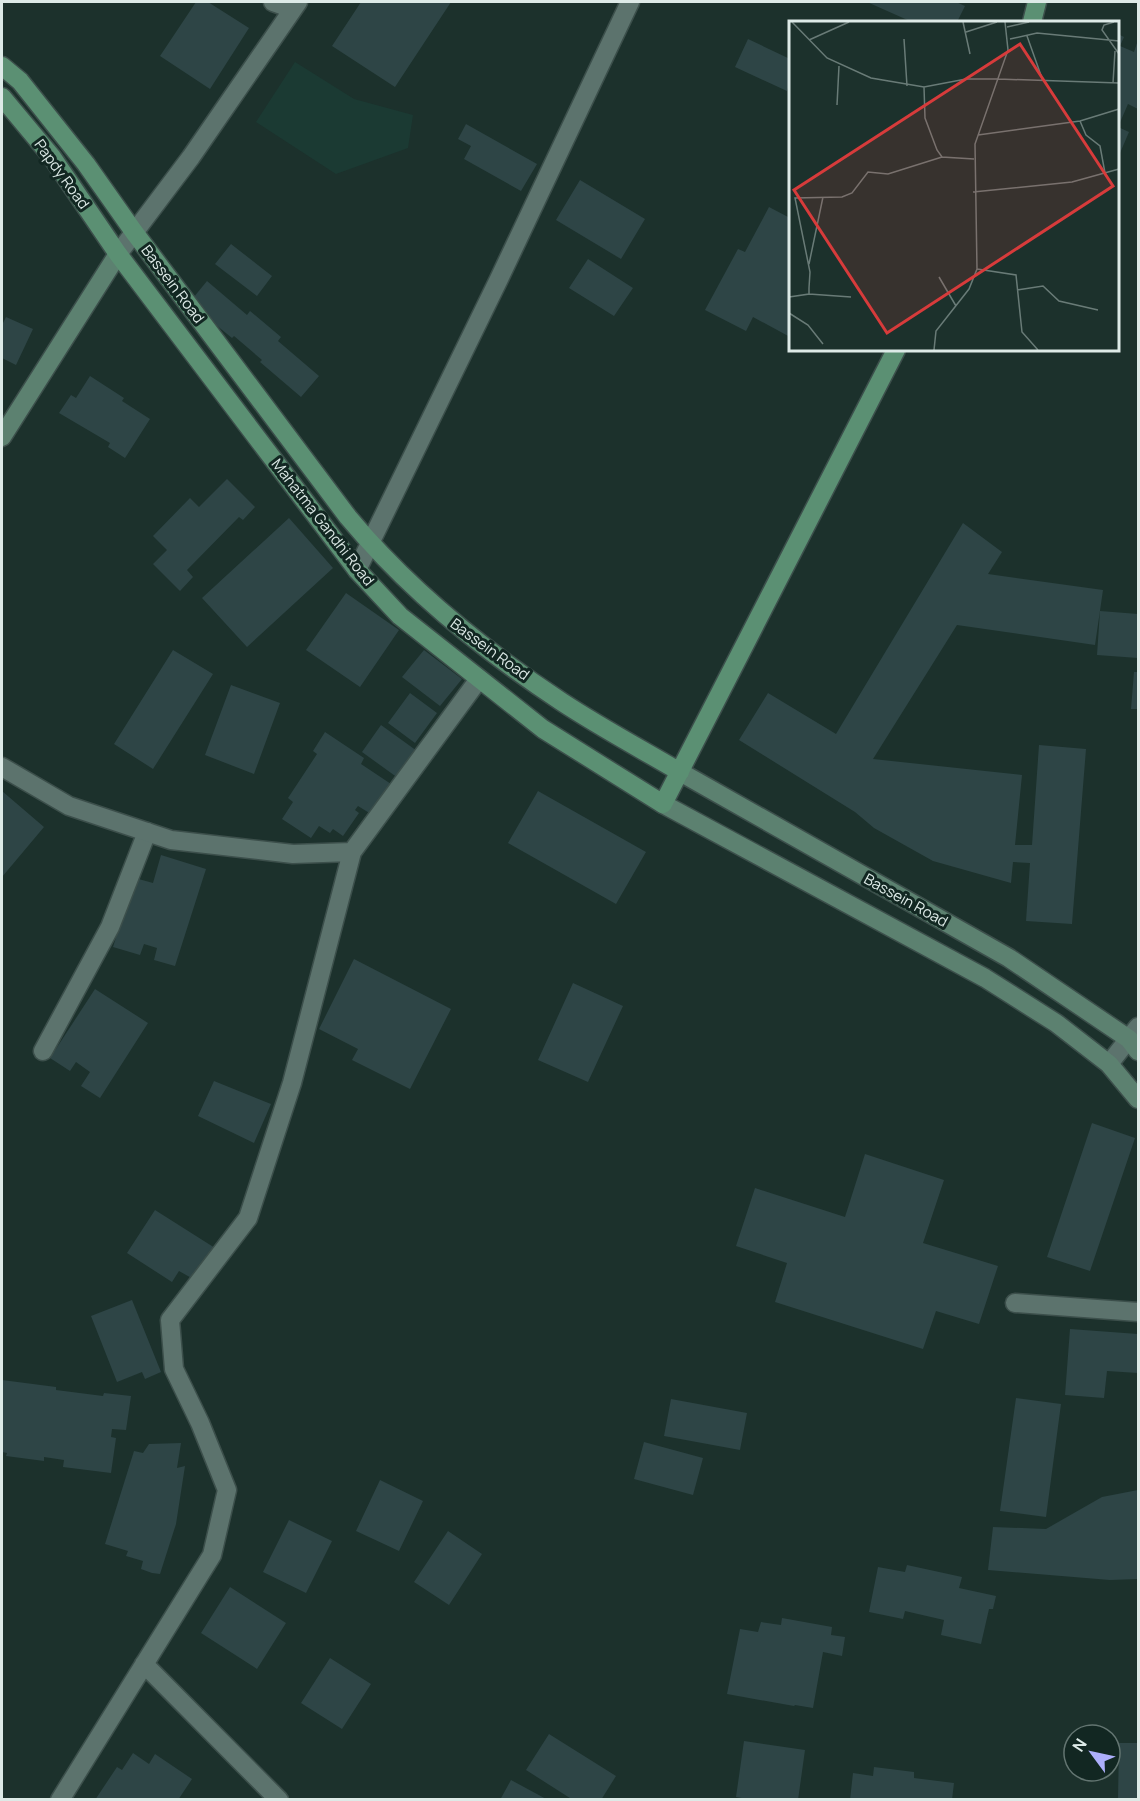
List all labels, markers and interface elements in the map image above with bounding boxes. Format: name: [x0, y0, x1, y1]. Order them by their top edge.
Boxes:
inset map: [789, 21, 1119, 351]
street label: Papdy Road: [30, 135, 94, 213]
street label: Bassein Road: [137, 241, 209, 327]
street label: Mahatma Gandhi Road: [267, 454, 379, 590]
street label: Bassein Road: [446, 613, 534, 685]
street label: Bassein Road: [860, 868, 952, 932]
north arrow: [1062, 1723, 1122, 1783]
text: N: [1067, 1734, 1092, 1756]

